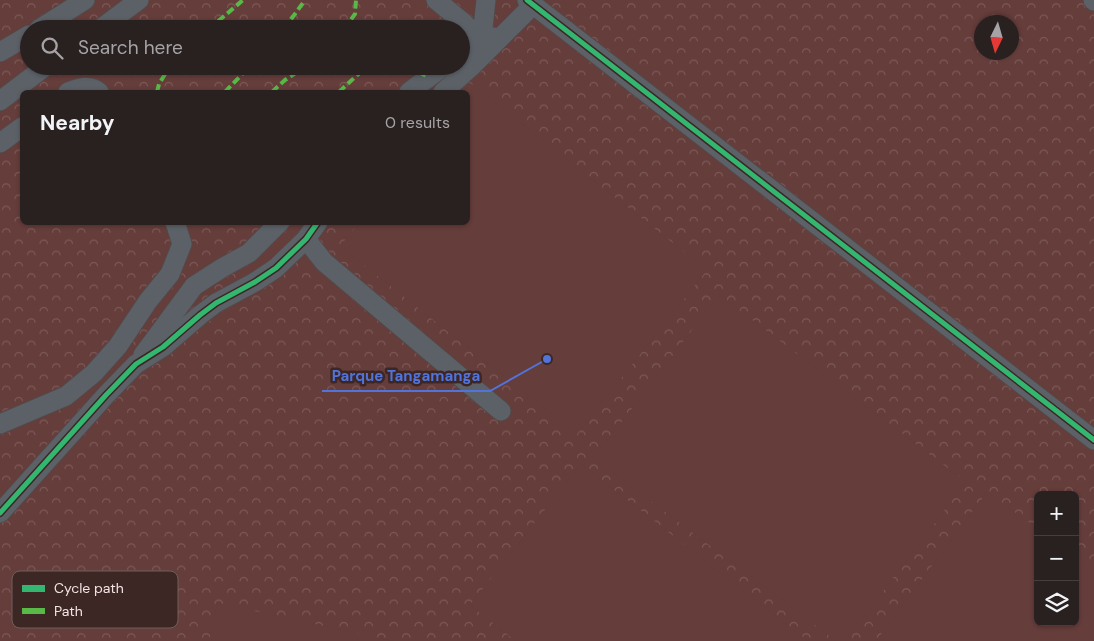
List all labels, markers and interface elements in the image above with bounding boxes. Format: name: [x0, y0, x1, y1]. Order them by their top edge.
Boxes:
north arrow: [974, 15, 1019, 60]
search box: [20, 20, 470, 75]
icon: search: [38, 34, 66, 62]
text: Search here: [78, 35, 183, 60]
text: Nearby: [40, 109, 114, 137]
text: 0 results: [385, 112, 450, 133]
callout: Parque Tangamanga: [322, 361, 490, 391]
text: Parque Tangamanga: [332, 366, 480, 386]
map controls: [1034, 491, 1079, 626]
button: +: [1034, 491, 1079, 536]
button: −: [1034, 536, 1079, 581]
legend: [12, 571, 178, 628]
text: Cycle path: [54, 579, 124, 597]
button: layers: [1034, 581, 1079, 626]
text: Path: [54, 602, 83, 620]

